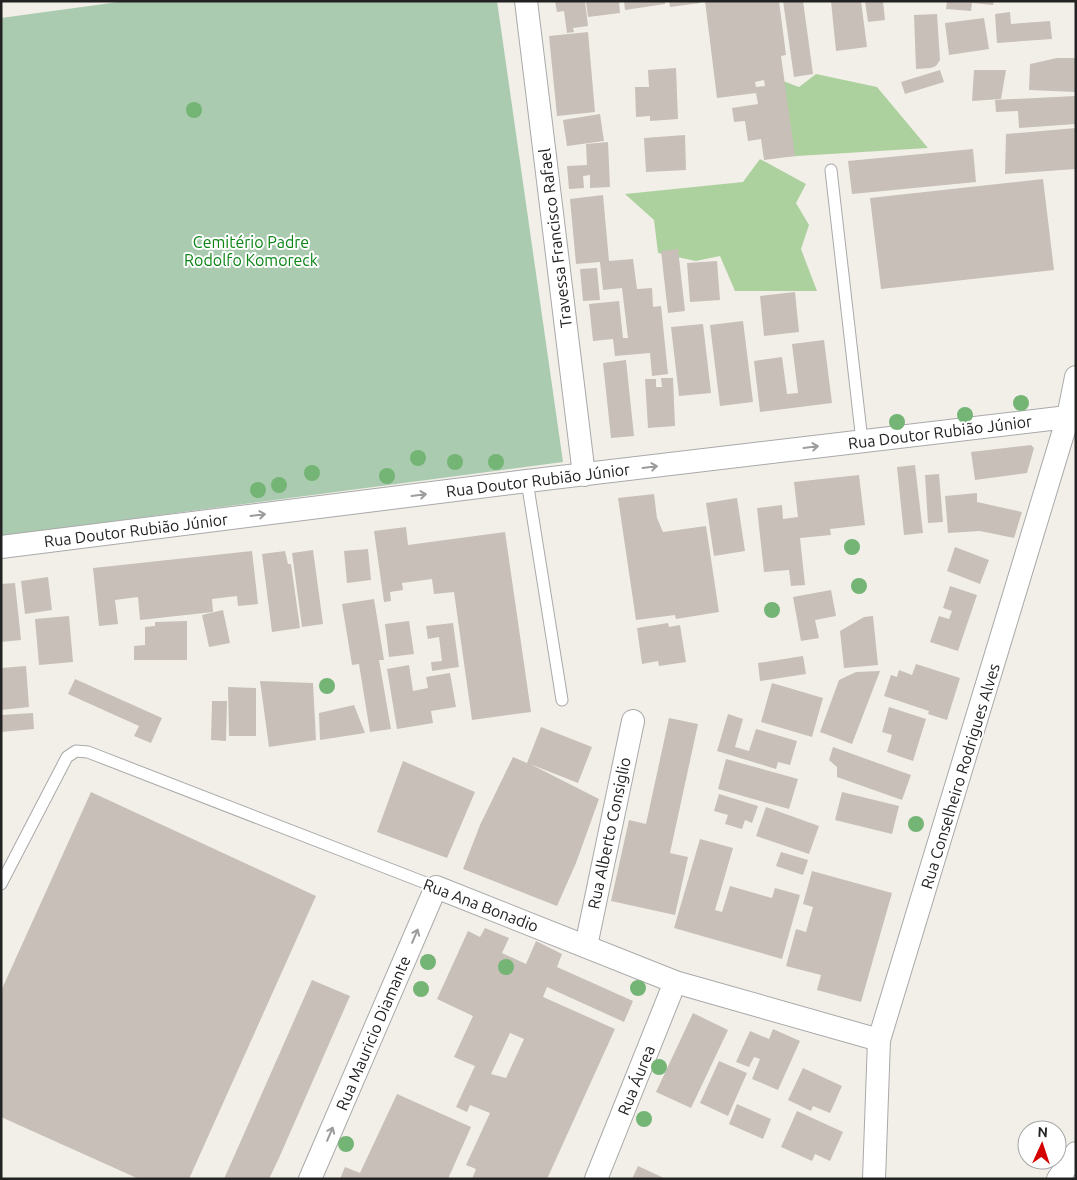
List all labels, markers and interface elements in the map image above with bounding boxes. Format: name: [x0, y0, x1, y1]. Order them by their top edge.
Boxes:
street label: Travessa Francisco Rafael: [535, 147, 575, 329]
park label: Cemitério Padre Rodolfo Komoreck: [184, 233, 318, 269]
street label: Rua Doutor Rubião Júnior: [847, 412, 1033, 452]
one-way arrow: [803, 442, 819, 452]
street label: Rua Doutor Rubião Júnior: [445, 460, 631, 500]
one-way arrow: [642, 461, 658, 471]
one-way arrow: [411, 490, 427, 500]
street label: Rua Doutor Rubião Júnior: [43, 510, 229, 550]
one-way arrow: [250, 510, 266, 520]
street label: Rua Conselheiro Rodrigues Alves: [917, 661, 1003, 891]
street label: Rua Alberto Consiglio: [584, 755, 634, 911]
street label: Rua Ana Bonadio: [421, 875, 541, 935]
one-way arrow: [410, 929, 420, 944]
street label: Rua Mauricio Diamante: [332, 953, 414, 1113]
street label: Rua Áurea: [612, 1042, 658, 1118]
north arrow: [1017, 1120, 1067, 1170]
text: N: [1037, 1124, 1048, 1140]
one-way arrow: [325, 1127, 335, 1142]

